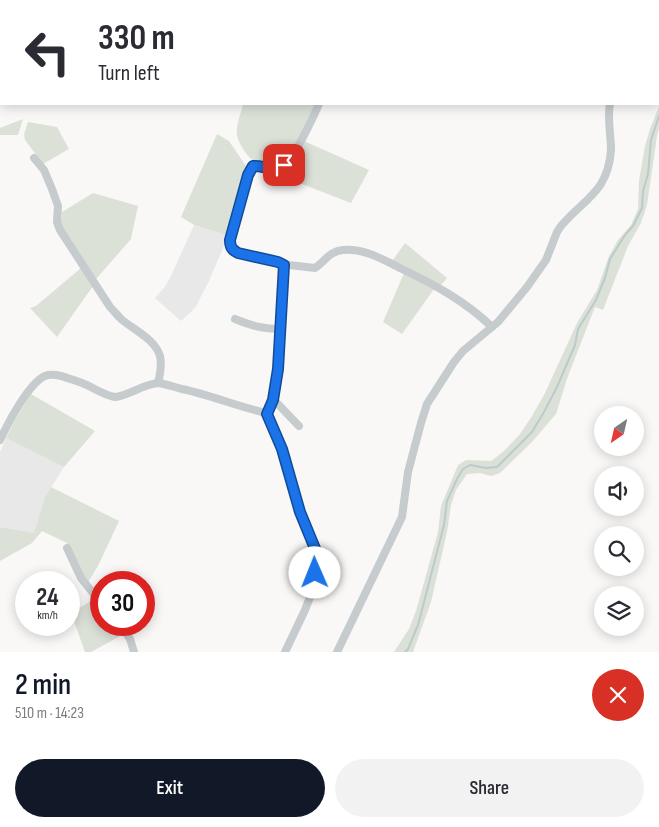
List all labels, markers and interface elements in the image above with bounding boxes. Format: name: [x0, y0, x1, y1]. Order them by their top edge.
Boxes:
text: 330 m: [98, 17, 175, 60]
icon: left: [15, 20, 80, 85]
text: Turn left: [98, 60, 160, 87]
pin: [263, 144, 305, 186]
icon: arrive: [270, 151, 298, 179]
north arrow: [594, 406, 644, 456]
map controls: [594, 406, 644, 636]
button: sound: [594, 466, 644, 516]
button: search: [594, 526, 644, 576]
position arrow: [288, 546, 340, 598]
speed limit sign: 30: [90, 571, 155, 636]
text: 24: [36, 582, 59, 613]
button: layers: [594, 586, 644, 636]
text: km/h: [37, 608, 58, 623]
text: 2 min: [15, 667, 71, 703]
button: close: [592, 669, 644, 721]
text: 510 m · 14:23: [15, 704, 84, 723]
button: Exit: [15, 759, 325, 817]
button: Share: [335, 759, 644, 817]

